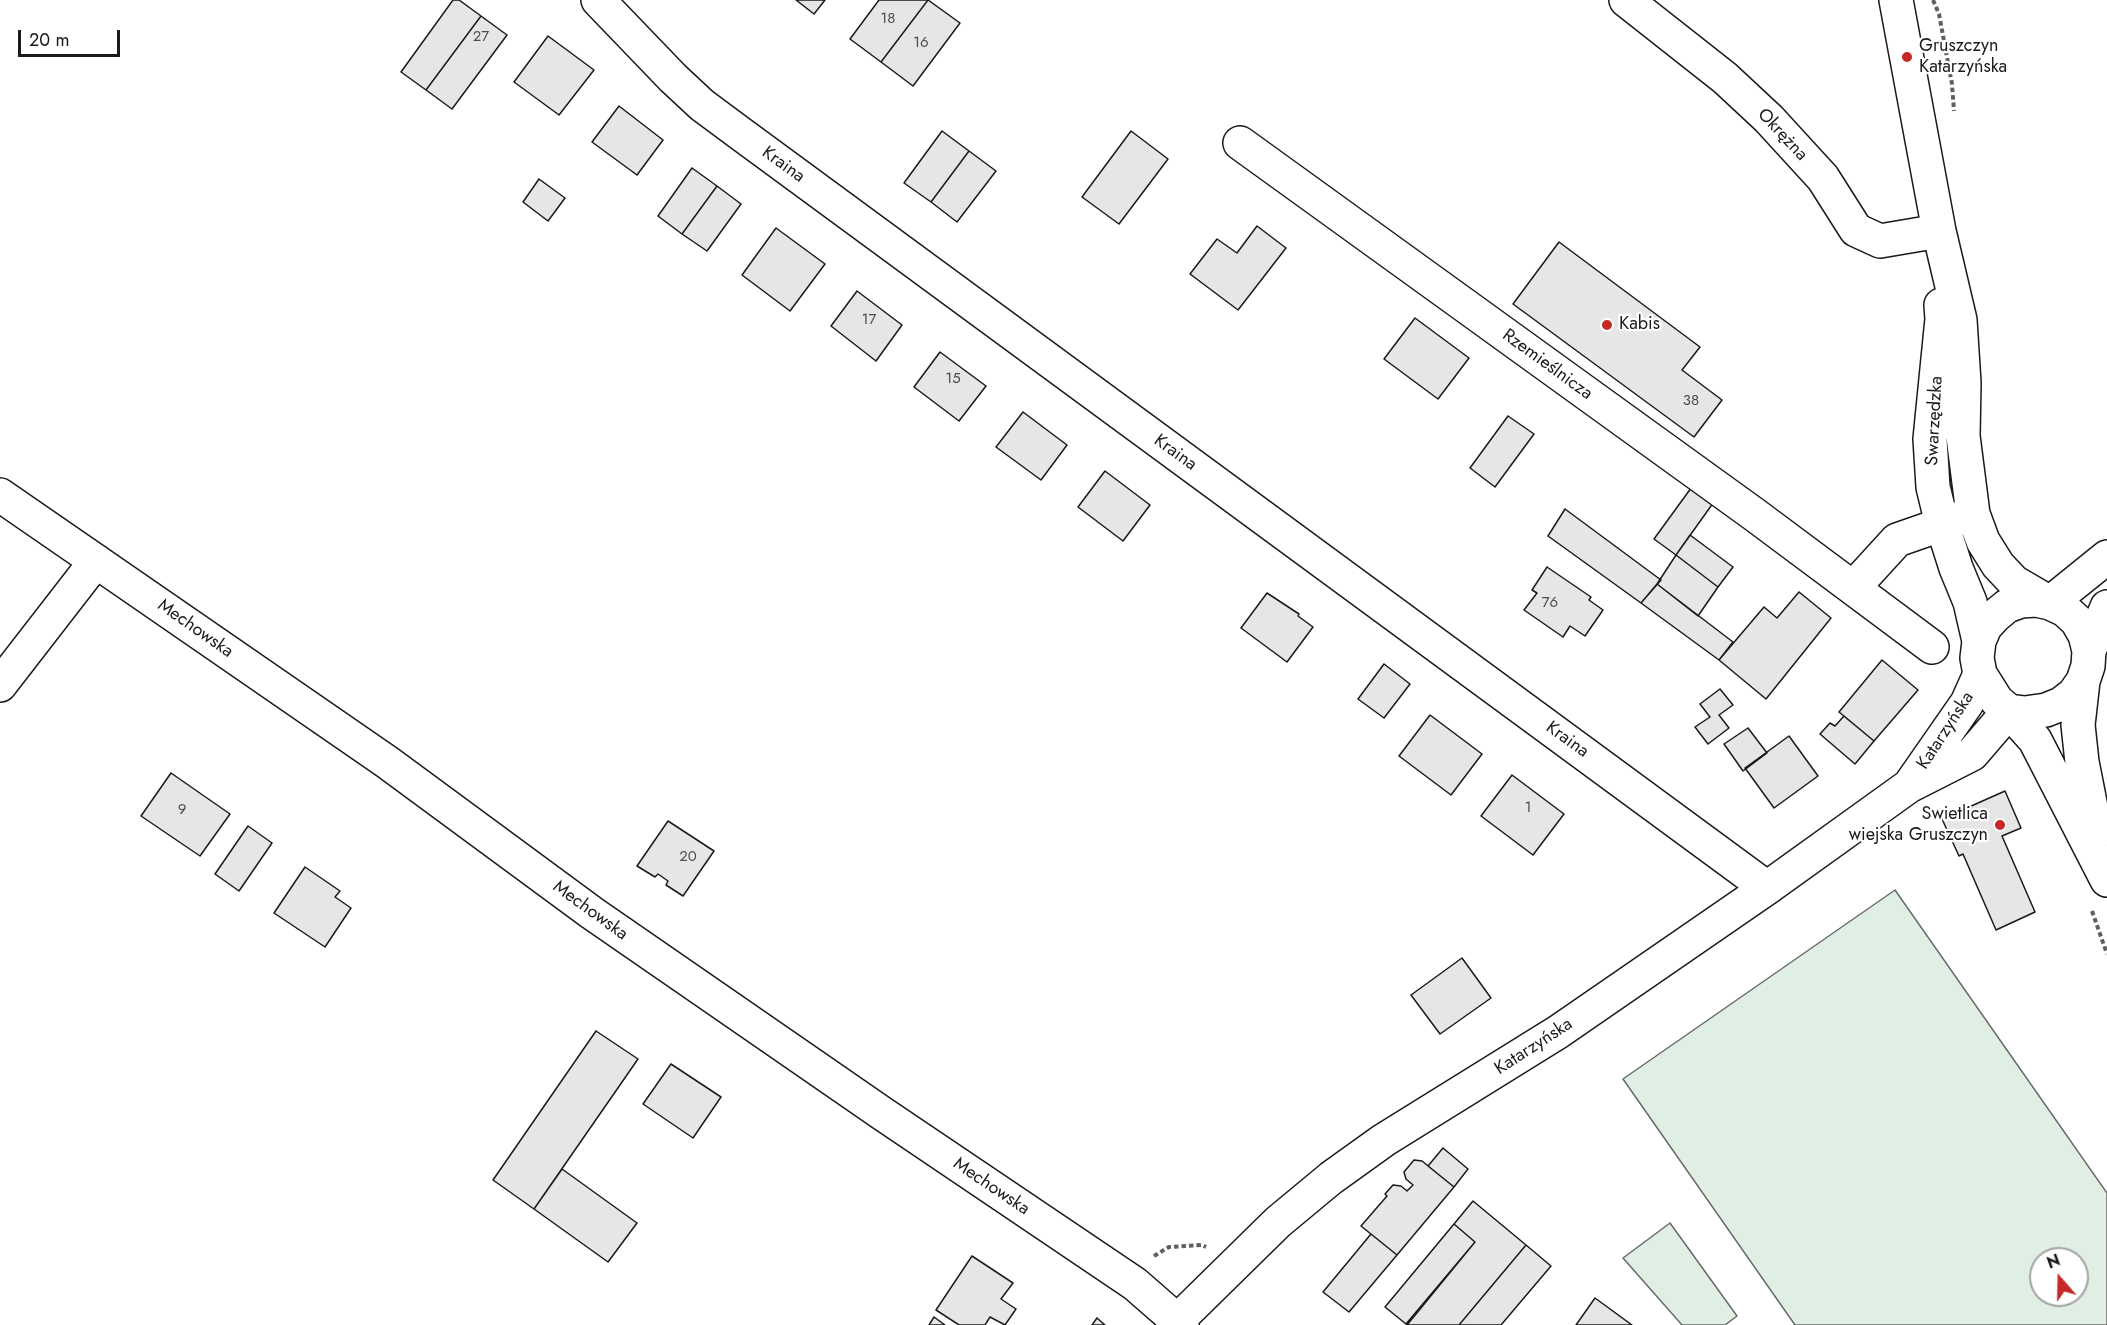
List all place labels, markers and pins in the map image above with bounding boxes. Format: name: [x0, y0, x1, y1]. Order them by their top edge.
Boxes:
place label: Gruszczyn Katarzyńska: [1919, 36, 2007, 78]
marker: Gruszczyn Katarzyńska: [1900, 50, 1914, 64]
place label: Kabis: [1619, 314, 1660, 336]
marker: Kabis: [1600, 318, 1614, 332]
place label: Swietlica wiejska Gruszczyn: [1849, 804, 1988, 846]
marker: Swietlica wiejska Gruszczyn: [1993, 818, 2007, 832]

